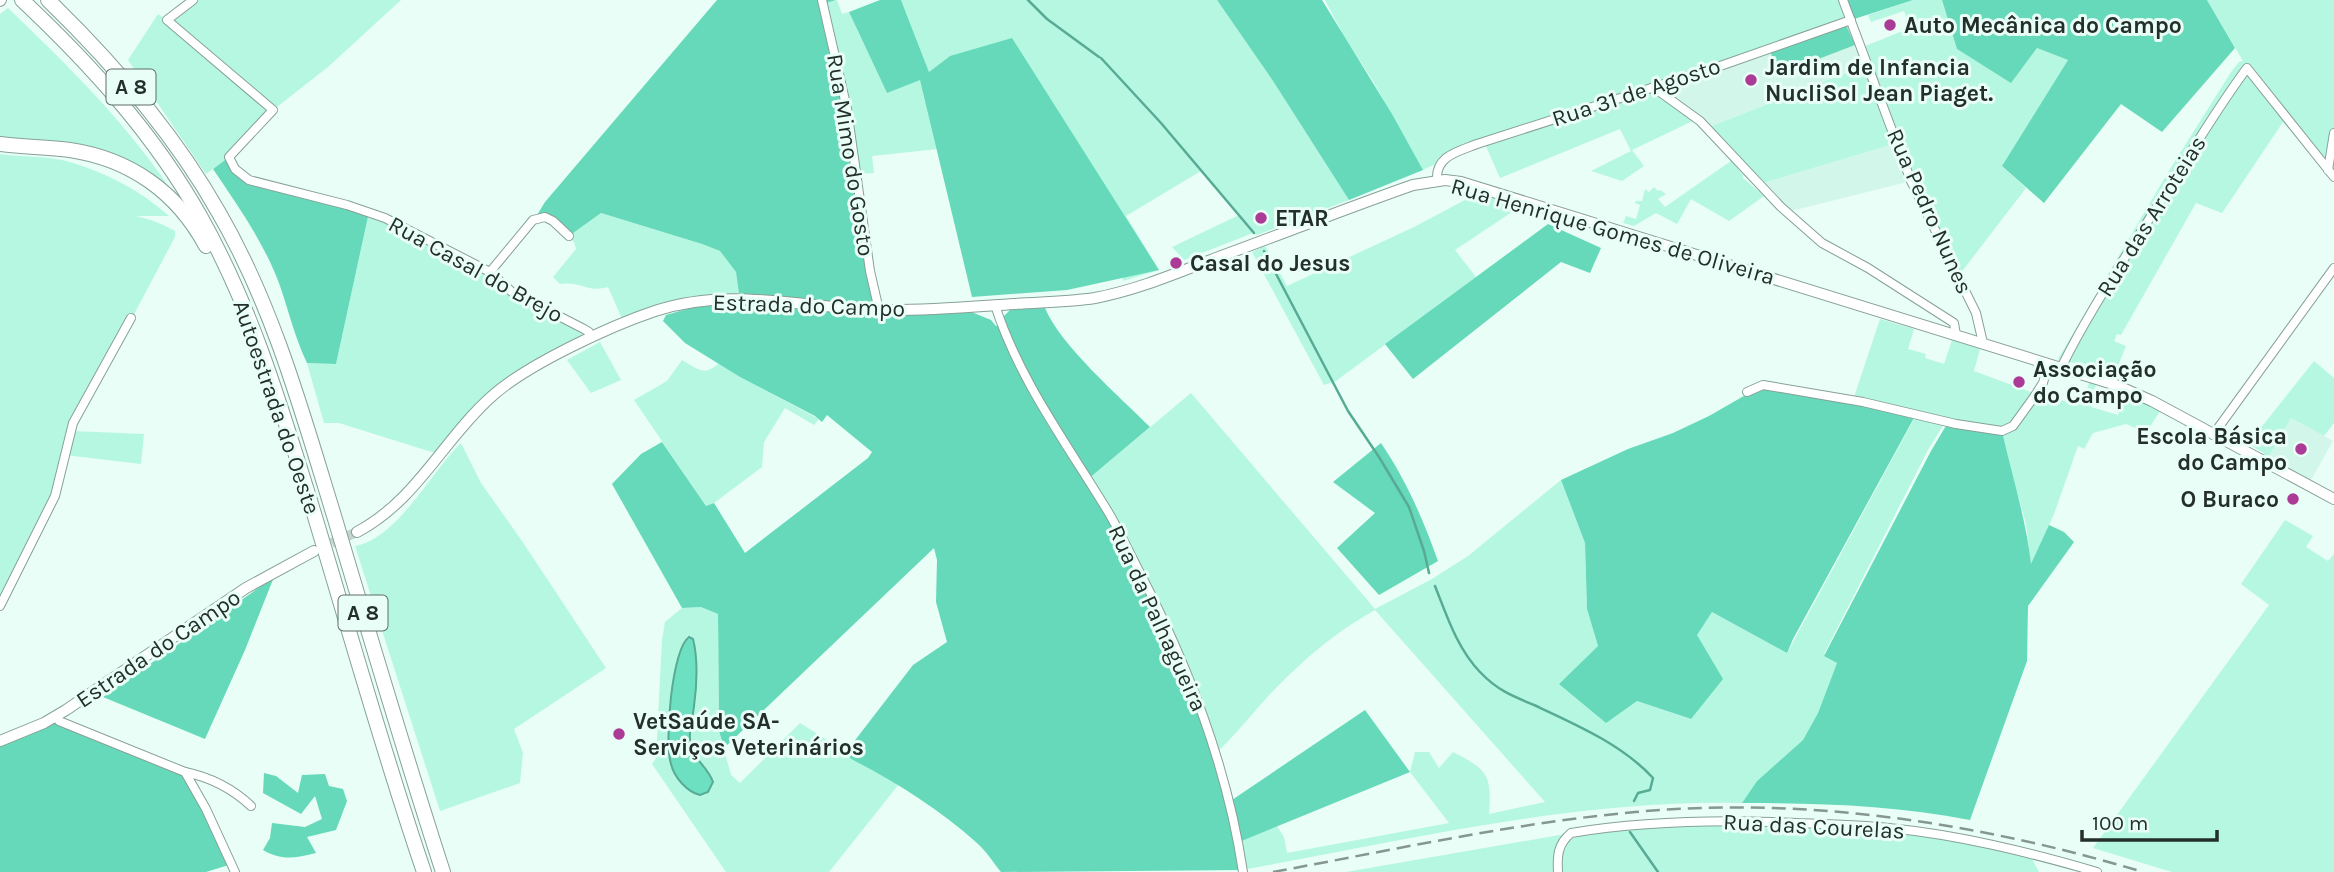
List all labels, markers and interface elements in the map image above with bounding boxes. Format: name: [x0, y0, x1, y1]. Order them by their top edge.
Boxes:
place label: Auto Mecânica do Campo: [1904, 12, 2182, 39]
marker: Auto Mecânica do Campo: [1882, 17, 1898, 33]
street label: Rua Mimo do Gosto: [821, 52, 880, 258]
street label: Rua 31 de Agosto: [1548, 52, 1724, 132]
place label: Jardim de Infancia NucliSol Jean Piaget.: [1765, 54, 1993, 107]
road number: A 8: [106, 70, 156, 104]
marker: Jardim de Infancia NucliSol Jean Piaget.: [1743, 72, 1759, 88]
street label: Rua Pedro Nunes: [1881, 124, 1978, 298]
street label: Rua das Arroteias: [2091, 131, 2212, 302]
street label: Rua Henrique Gomes de Oliveira: [1448, 172, 1778, 291]
place label: ETAR: [1275, 205, 1329, 232]
street label: Rua Casal do Brejo: [384, 210, 568, 329]
marker: ETAR: [1253, 210, 1269, 226]
place label: Casal do Jesus: [1190, 250, 1350, 277]
marker: Casal do Jesus: [1168, 255, 1184, 271]
street label: Estrada do Campo: [712, 289, 906, 322]
street label: Autoestrada do Oeste: [227, 297, 326, 518]
place label: Associação do Campo: [2033, 356, 2157, 409]
marker: Associação do Campo: [2011, 374, 2027, 390]
place label: Escola Básica do Campo: [2136, 423, 2287, 476]
marker: Escola Básica do Campo: [2293, 441, 2309, 457]
place label: O Buraco: [2180, 486, 2279, 513]
marker: O Buraco: [2285, 491, 2301, 507]
street label: Rua da Palhagueira: [1102, 521, 1213, 716]
street label: Estrada do Campo: [71, 583, 246, 713]
road number: A 8: [338, 596, 388, 630]
place label: VetSaúde SA- Serviços Veterinários: [633, 708, 864, 761]
marker: VetSaúde SA- Serviços Veterinários: [611, 726, 627, 742]
scale bar: [2082, 798, 2217, 842]
street label: Rua das Courelas: [1722, 808, 1906, 845]
text: 100 m: [2092, 811, 2149, 835]

